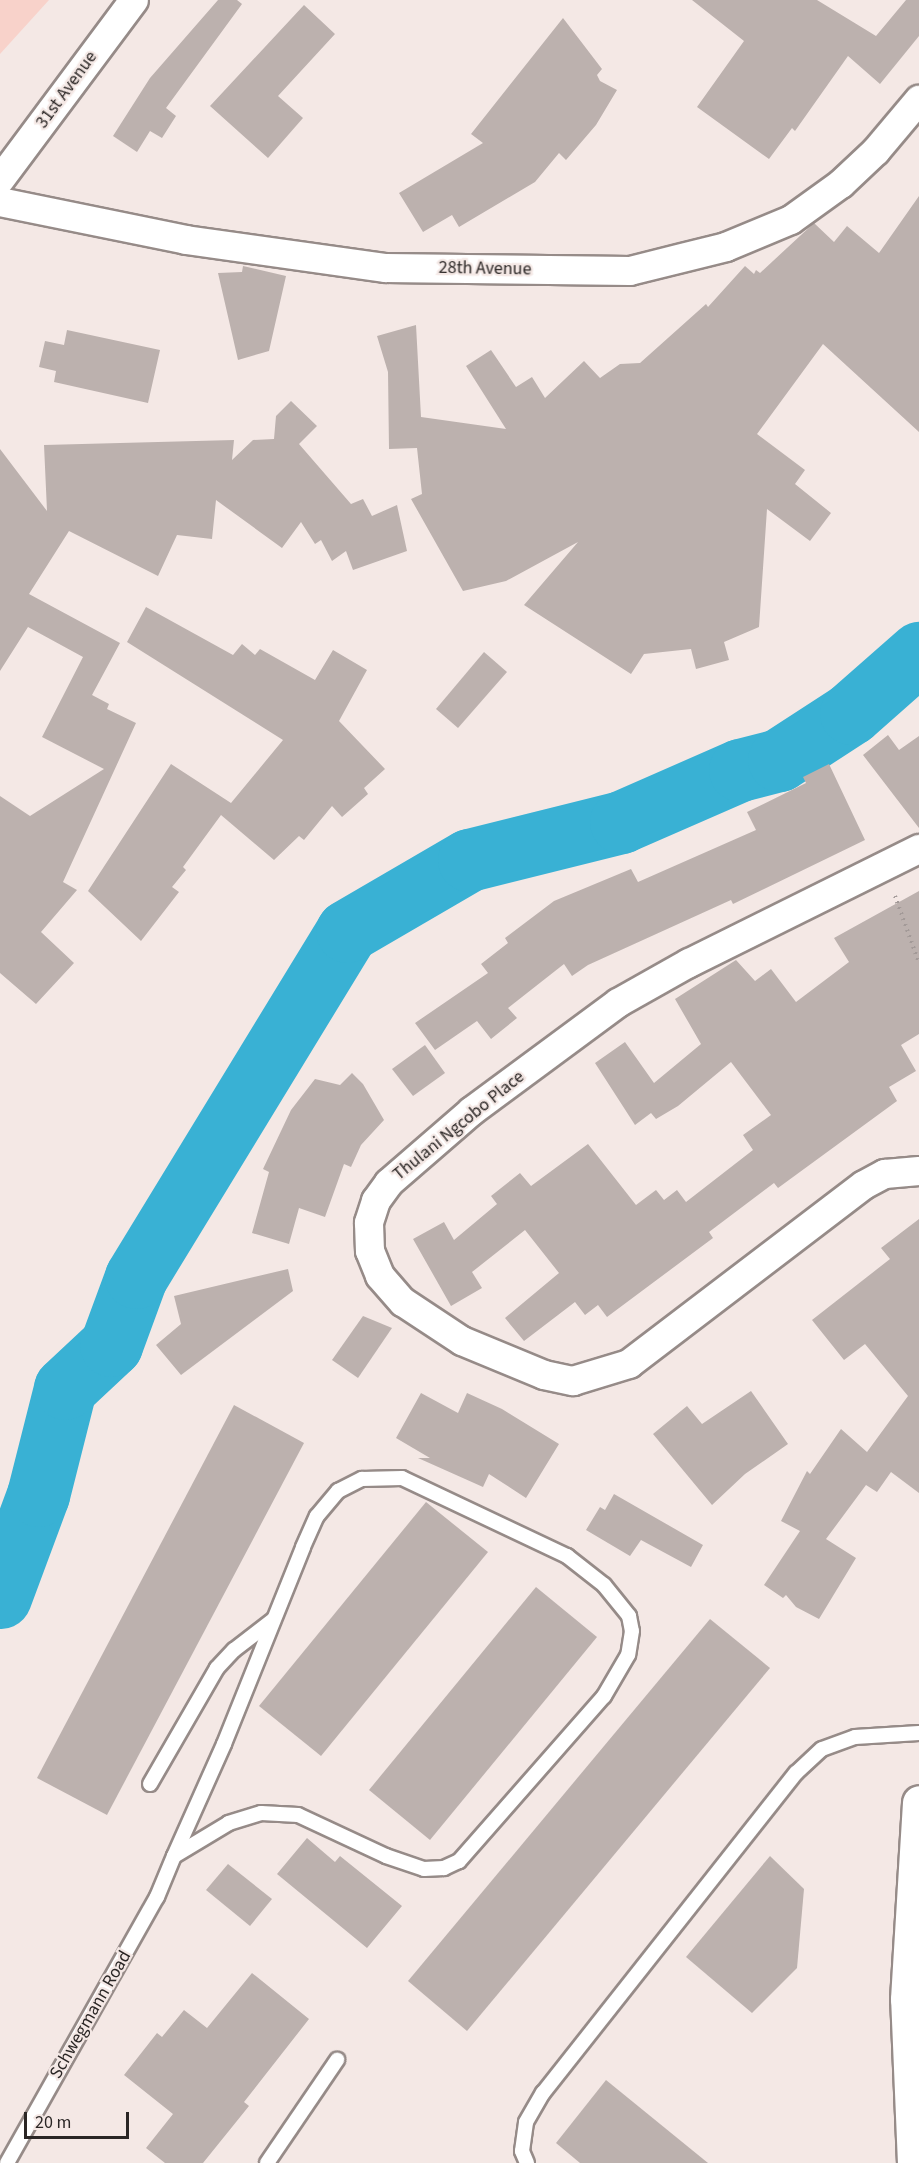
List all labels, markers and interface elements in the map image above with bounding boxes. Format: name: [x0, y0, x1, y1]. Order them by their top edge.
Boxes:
street label: 31st Avenue: [32, 47, 102, 133]
street label: 28th Avenue: [438, 257, 532, 281]
street label: Thulani Ngcobo Place: [389, 1066, 529, 1186]
street label: Schwegmann Road: [46, 1947, 136, 2083]
scale bar: [27, 2100, 132, 2138]
text: 20 m: [35, 2110, 71, 2135]

